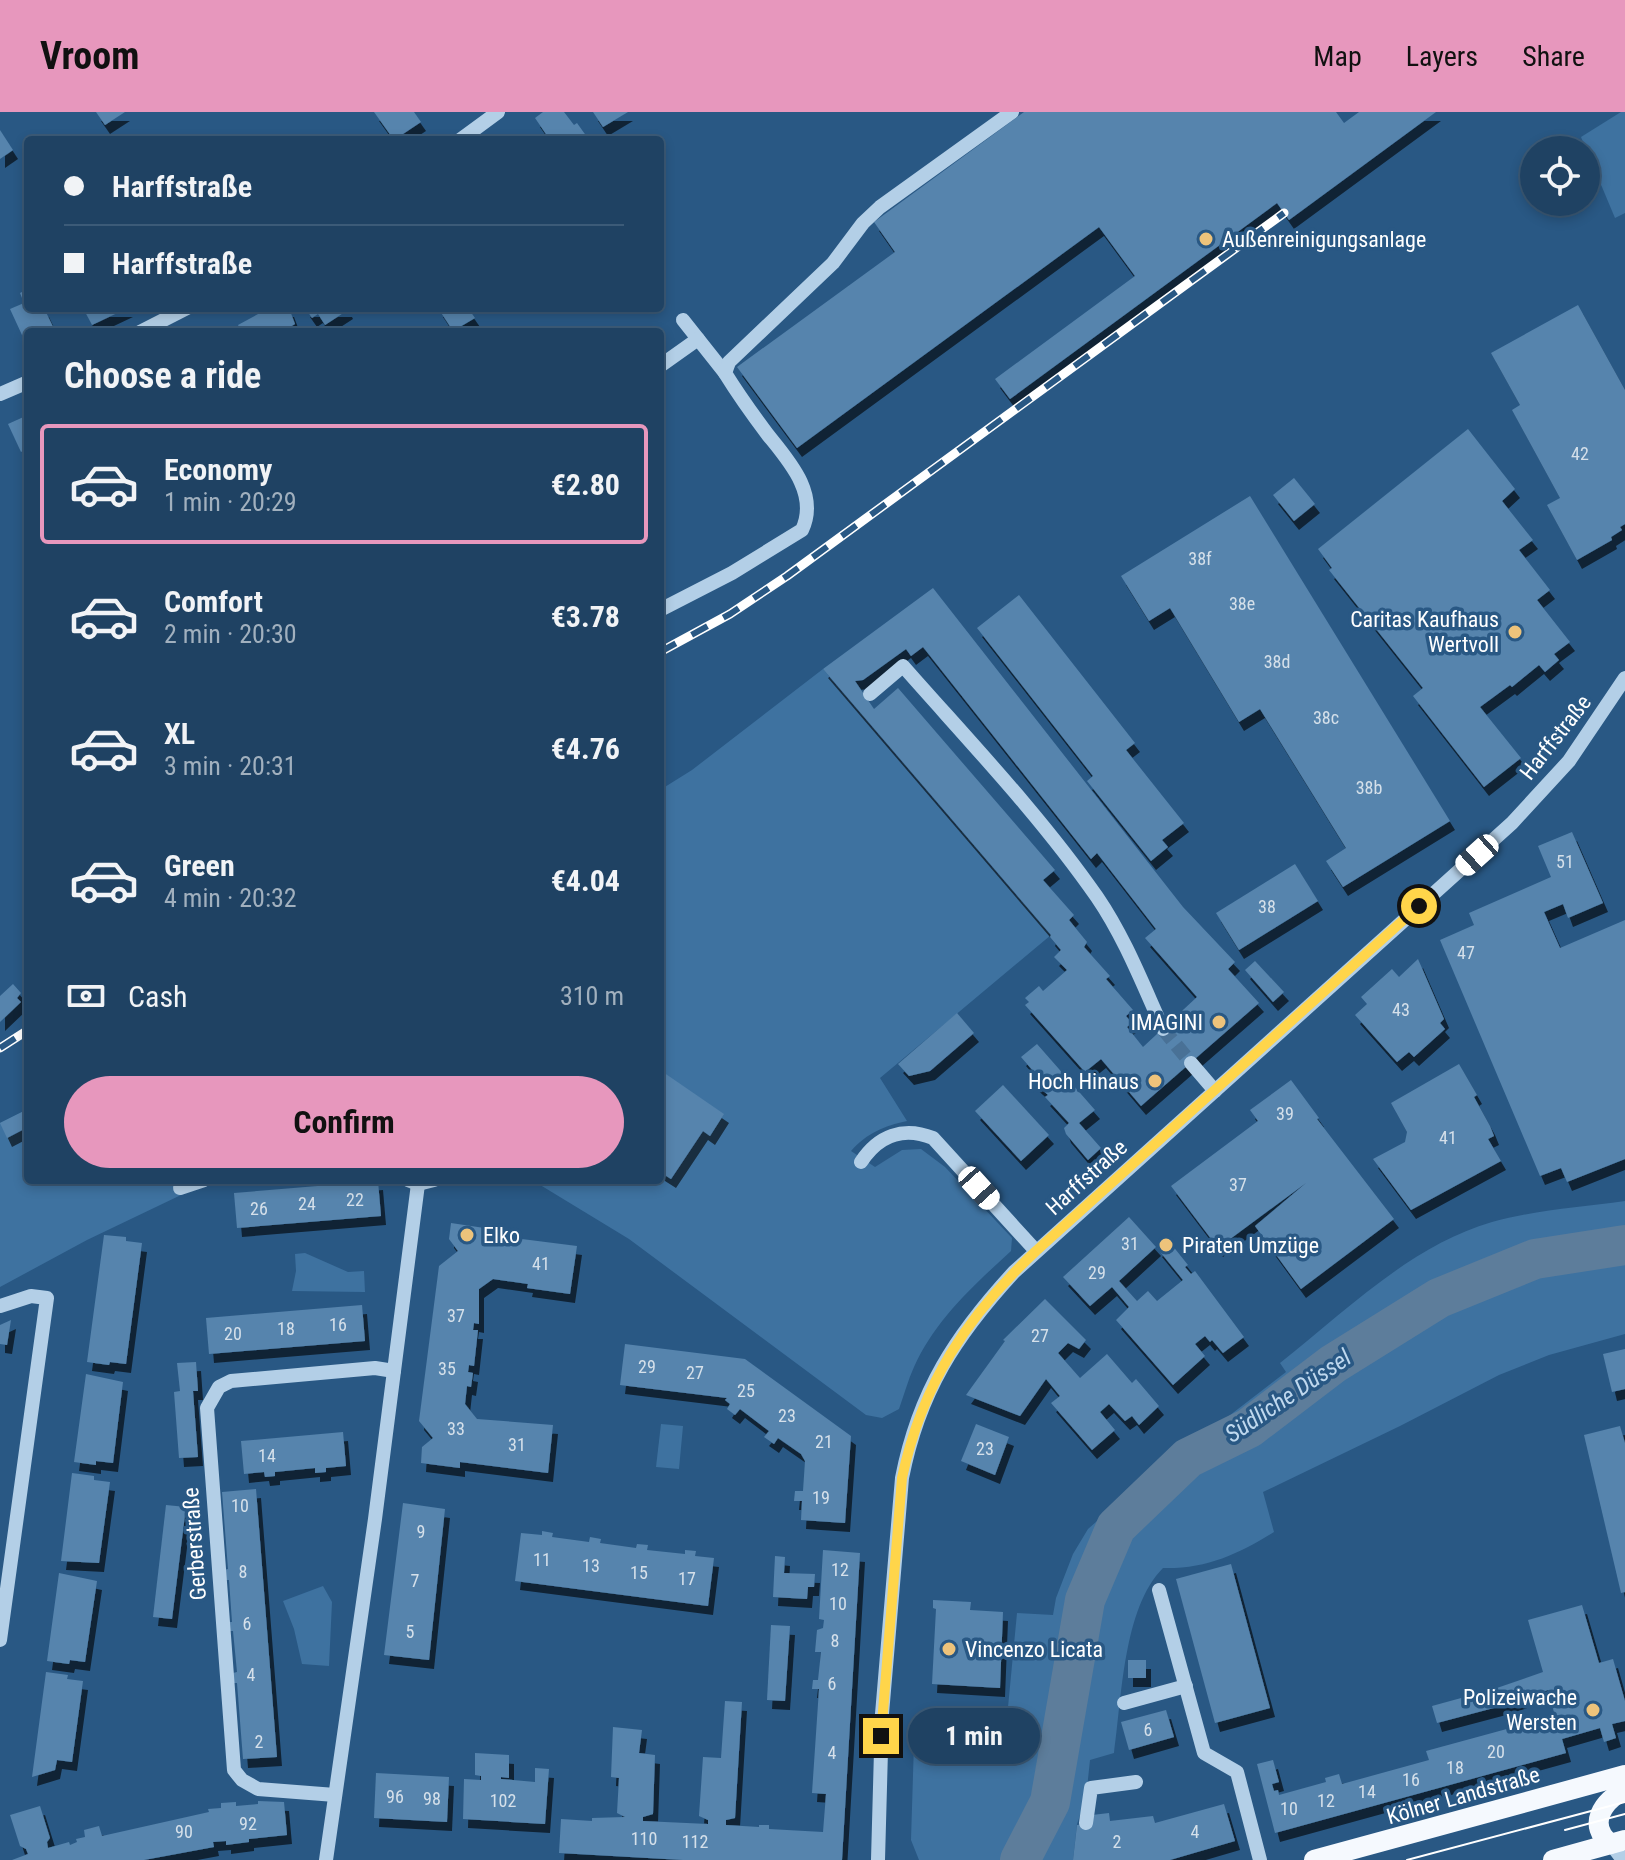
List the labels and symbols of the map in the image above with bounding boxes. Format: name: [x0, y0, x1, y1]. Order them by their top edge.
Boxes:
place label: Außenreinigungsanlage: [1222, 227, 1426, 252]
marker: Außenreinigungsanlage: [1197, 230, 1215, 248]
house number: 42: [1571, 443, 1589, 464]
house number: 38f: [1188, 548, 1212, 569]
house number: 38e: [1229, 593, 1255, 614]
place label: Caritas Kaufhaus Wertvoll: [1350, 607, 1499, 657]
marker: Caritas Kaufhaus Wertvoll: [1506, 623, 1524, 641]
house number: 38d: [1264, 651, 1290, 672]
street label: Harffstraße: [1515, 690, 1596, 784]
house number: 38c: [1313, 707, 1339, 728]
house number: 38b: [1356, 777, 1382, 798]
car: [1451, 830, 1503, 880]
house number: 51: [1556, 851, 1574, 872]
route start: [1401, 888, 1437, 924]
house number: 38: [1258, 896, 1276, 917]
house number: 47: [1457, 942, 1475, 963]
house number: 43: [1392, 999, 1410, 1020]
place label: IMAGINI: [1130, 1010, 1203, 1035]
marker: IMAGINI: [1210, 1013, 1228, 1031]
place label: Hoch Hinaus: [1028, 1069, 1139, 1094]
marker: Hoch Hinaus: [1146, 1072, 1164, 1090]
house number: 39: [1276, 1103, 1294, 1124]
house number: 41: [1439, 1127, 1457, 1148]
street label: Harffstraße: [1041, 1135, 1132, 1220]
car: [954, 1162, 1004, 1214]
house number: 37: [1229, 1174, 1247, 1195]
house number: 22: [346, 1189, 364, 1210]
house number: 24: [298, 1193, 316, 1214]
house number: 26: [250, 1198, 268, 1219]
place label: Elko: [483, 1223, 520, 1248]
marker: Elko: [458, 1226, 476, 1244]
house number: 31: [1121, 1233, 1139, 1254]
place label: Piraten Umzüge: [1182, 1233, 1319, 1258]
marker: Piraten Umzüge: [1157, 1236, 1175, 1254]
house number: 41: [532, 1253, 550, 1274]
house number: 29: [1088, 1262, 1106, 1283]
house number: 37: [447, 1305, 465, 1326]
house number: 16: [329, 1314, 347, 1335]
house number: 18: [277, 1318, 295, 1339]
house number: 20: [224, 1323, 242, 1344]
house number: 27: [1031, 1325, 1049, 1346]
water label: Südliche Düssel: [1220, 1343, 1357, 1448]
house number: 29: [638, 1356, 656, 1377]
house number: 35: [438, 1358, 456, 1379]
house number: 27: [686, 1362, 704, 1383]
house number: 25: [737, 1380, 755, 1401]
house number: 23: [778, 1405, 796, 1426]
house number: 33: [447, 1418, 465, 1439]
house number: 21: [815, 1431, 833, 1452]
house number: 31: [508, 1434, 526, 1455]
house number: 23: [976, 1438, 994, 1459]
house number: 14: [258, 1445, 276, 1466]
street label: Gerberstraße: [178, 1487, 211, 1601]
house number: 19: [812, 1487, 830, 1508]
house number: 10: [231, 1495, 249, 1516]
house number: 9: [417, 1521, 425, 1542]
house number: 11: [533, 1549, 551, 1570]
house number: 13: [582, 1555, 600, 1576]
house number: 12: [831, 1559, 849, 1580]
house number: 8: [239, 1561, 247, 1582]
house number: 15: [630, 1562, 648, 1583]
house number: 17: [678, 1568, 696, 1589]
house number: 7: [411, 1570, 420, 1591]
house number: 10: [829, 1593, 847, 1614]
house number: 6: [243, 1613, 251, 1634]
house number: 5: [406, 1621, 415, 1642]
house number: 8: [831, 1630, 839, 1651]
place label: Vincenzo Licata: [965, 1637, 1103, 1662]
marker: Vincenzo Licata: [940, 1640, 958, 1658]
house number: 4: [247, 1664, 256, 1685]
house number: 6: [828, 1673, 836, 1694]
place label: Polizeiwache Wersten: [1463, 1685, 1577, 1735]
marker: Polizeiwache Wersten: [1584, 1701, 1602, 1719]
callout: 1 min: [909, 1708, 1041, 1764]
route end: [863, 1718, 899, 1754]
house number: 6: [1144, 1719, 1152, 1740]
house number: 2: [255, 1731, 264, 1752]
house number: 20: [1487, 1741, 1505, 1762]
house number: 4: [828, 1742, 837, 1763]
house number: 18: [1446, 1757, 1464, 1778]
street label: Kölner Landstraße: [1384, 1762, 1543, 1829]
house number: 16: [1402, 1769, 1420, 1790]
house number: 14: [1358, 1781, 1376, 1802]
house number: 96: [386, 1786, 404, 1807]
house number: 98: [423, 1788, 441, 1809]
house number: 102: [490, 1790, 516, 1811]
house number: 12: [1317, 1790, 1335, 1811]
house number: 10: [1280, 1798, 1298, 1819]
house number: 92: [239, 1813, 257, 1834]
house number: 90: [175, 1821, 193, 1842]
house number: 4: [1191, 1821, 1200, 1842]
house number: 110: [631, 1828, 657, 1849]
house number: 112: [682, 1831, 708, 1852]
house number: 2: [1113, 1831, 1122, 1852]

